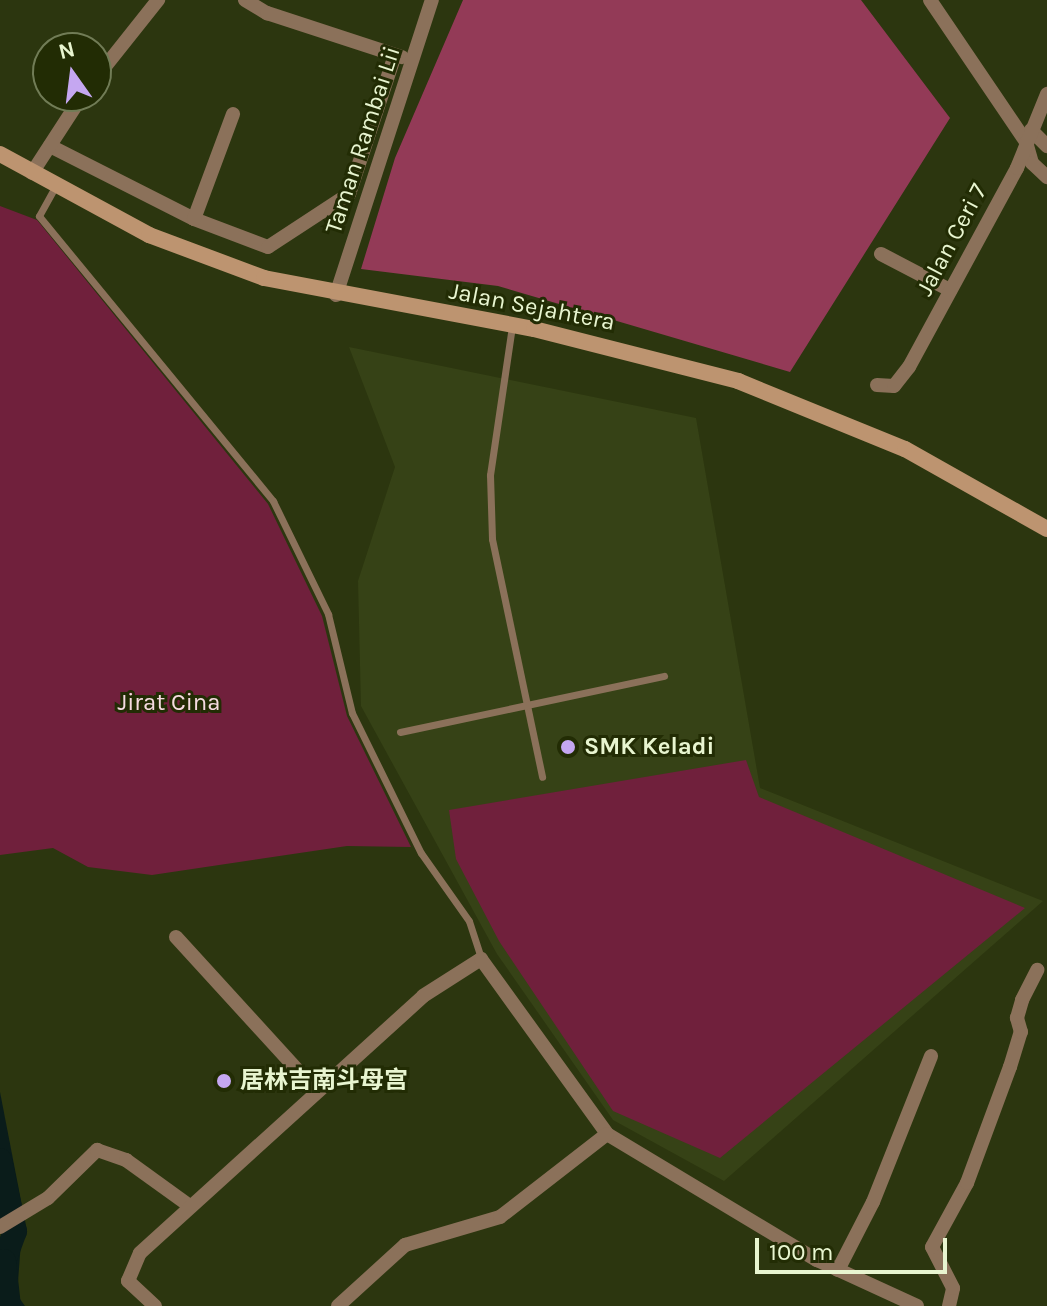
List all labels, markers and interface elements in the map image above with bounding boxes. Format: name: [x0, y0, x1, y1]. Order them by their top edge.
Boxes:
north arrow: [32, 32, 112, 112]
text: N: [56, 36, 77, 65]
street label: Taman Rambai Lii: [319, 43, 407, 237]
street label: Jalan Ceri 7: [910, 179, 994, 301]
street label: Jalan Sejahtera: [447, 277, 617, 337]
park label: Jirat Cina: [117, 689, 221, 717]
place label: SMK Keladi: [584, 733, 714, 761]
marker: SMK Keladi: [559, 738, 577, 756]
place label: 居林吉南斗母宫: [240, 1067, 408, 1095]
marker: 居林吉南斗母宫: [215, 1072, 233, 1090]
scale bar: [759, 1222, 951, 1272]
text: 100 m: [769, 1238, 834, 1266]

